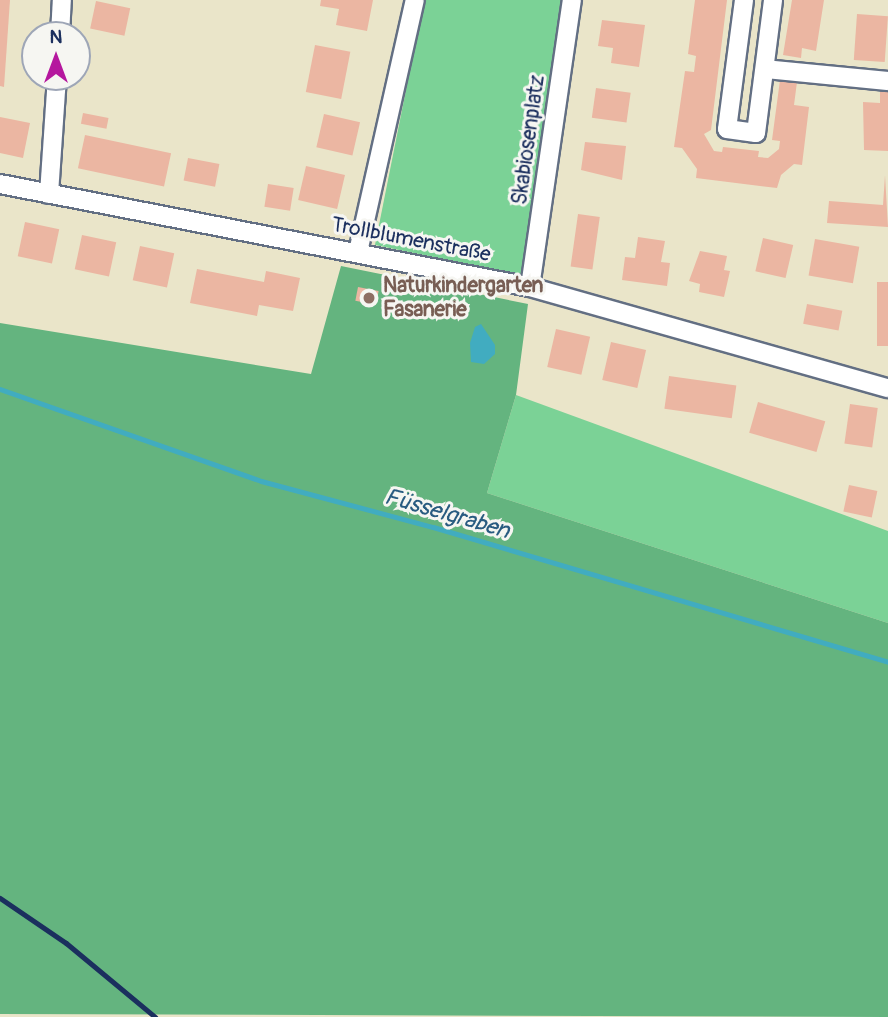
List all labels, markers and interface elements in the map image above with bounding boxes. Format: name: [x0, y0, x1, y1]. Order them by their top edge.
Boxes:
north arrow: [21, 21, 91, 91]
text: N: [50, 25, 62, 49]
street label: Skabiosenplatz: [507, 74, 551, 206]
street label: Trollblumenstraße: [329, 212, 493, 268]
place label: Naturkindergarten Fasanerie: [383, 273, 543, 323]
marker: Naturkindergarten Fasanerie: [361, 290, 377, 306]
water label: Füsselgraben: [381, 483, 513, 545]

